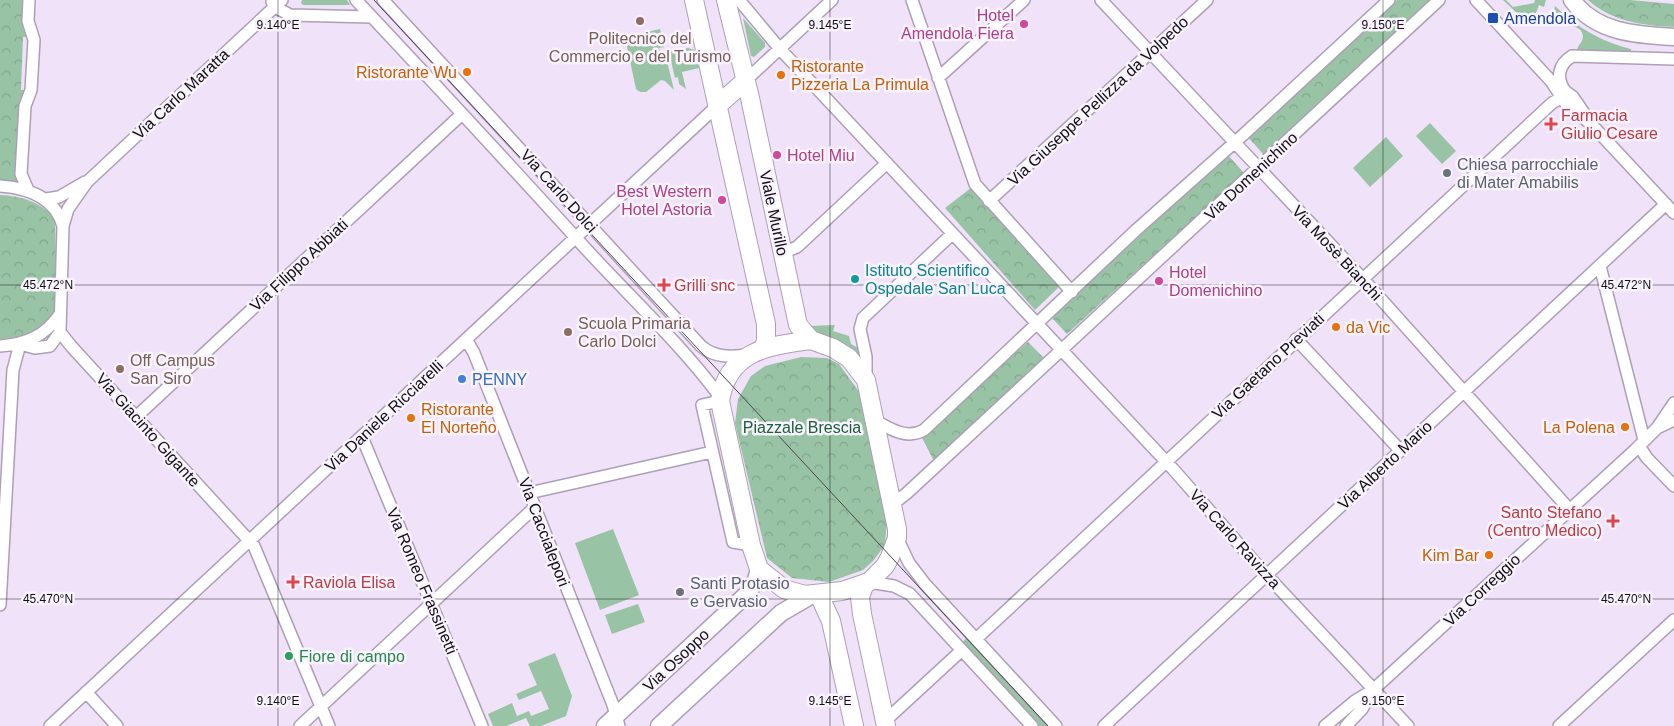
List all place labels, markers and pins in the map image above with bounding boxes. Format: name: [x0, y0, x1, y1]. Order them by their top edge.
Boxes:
place label: Hotel Amendola Fiera: [901, 7, 1014, 42]
place label: Amendola: [1504, 10, 1576, 27]
marker: Amendola: [1486, 11, 1500, 25]
marker: Politecnico del Commercio e del Turismo: [634, 15, 646, 27]
marker: Hotel Amendola Fiera: [1018, 18, 1030, 30]
place label: Politecnico del Commercio e del Turismo: [549, 30, 731, 65]
place label: Ristorante Pizzeria La Primula: [791, 58, 929, 93]
place label: Ristorante Wu: [356, 64, 457, 81]
marker: Ristorante Wu: [461, 66, 473, 78]
marker: Ristorante Pizzeria La Primula: [775, 69, 787, 81]
place label: Farmacia Giulio Cesare: [1561, 107, 1658, 142]
marker: Farmacia Giulio Cesare: [1545, 118, 1557, 130]
place label: Hotel Miu: [787, 147, 855, 164]
marker: Hotel Miu: [771, 149, 783, 161]
place label: Chiesa parrocchiale di Mater Amabilis: [1457, 156, 1599, 191]
marker: Chiesa parrocchiale di Mater Amabilis: [1441, 167, 1453, 179]
place label: Best Western Hotel Astoria: [616, 183, 712, 218]
marker: Best Western Hotel Astoria: [716, 194, 728, 206]
place label: Istituto Scientifico Ospedale San Luca: [865, 262, 1006, 297]
place label: Hotel Domenichino: [1169, 264, 1262, 299]
marker: Istituto Scientifico Ospedale San Luca: [849, 273, 861, 285]
marker: Hotel Domenichino: [1153, 275, 1165, 287]
place label: Grilli snc: [674, 277, 735, 294]
marker: Grilli snc: [658, 279, 670, 291]
place label: Scuola Primaria Carlo Dolci: [578, 315, 691, 350]
place label: da Vic: [1346, 319, 1390, 336]
marker: da Vic: [1330, 321, 1342, 333]
marker: Scuola Primaria Carlo Dolci: [562, 326, 574, 338]
place label: Off Campus San Siro: [130, 352, 215, 387]
marker: Off Campus San Siro: [114, 363, 126, 375]
place label: PENNY: [472, 371, 527, 388]
marker: PENNY: [456, 373, 468, 385]
place label: Ristorante El Norteño: [421, 401, 497, 436]
marker: Ristorante El Norteño: [405, 412, 417, 424]
place label: La Polena: [1543, 419, 1615, 436]
marker: La Polena: [1619, 421, 1631, 433]
place label: Santo Stefano (Centro Medico): [1487, 504, 1602, 539]
marker: Santo Stefano (Centro Medico): [1606, 514, 1620, 528]
place label: Kim Bar: [1422, 547, 1480, 564]
marker: Kim Bar: [1483, 549, 1495, 561]
place label: Raviola Elisa: [303, 574, 396, 591]
place label: Santi Protasio e Gervasio: [690, 575, 790, 610]
marker: Raviola Elisa: [287, 576, 299, 588]
marker: Santi Protasio e Gervasio: [674, 586, 686, 598]
place label: Fiore di campo: [299, 648, 405, 665]
marker: Fiore di campo: [283, 650, 295, 662]

